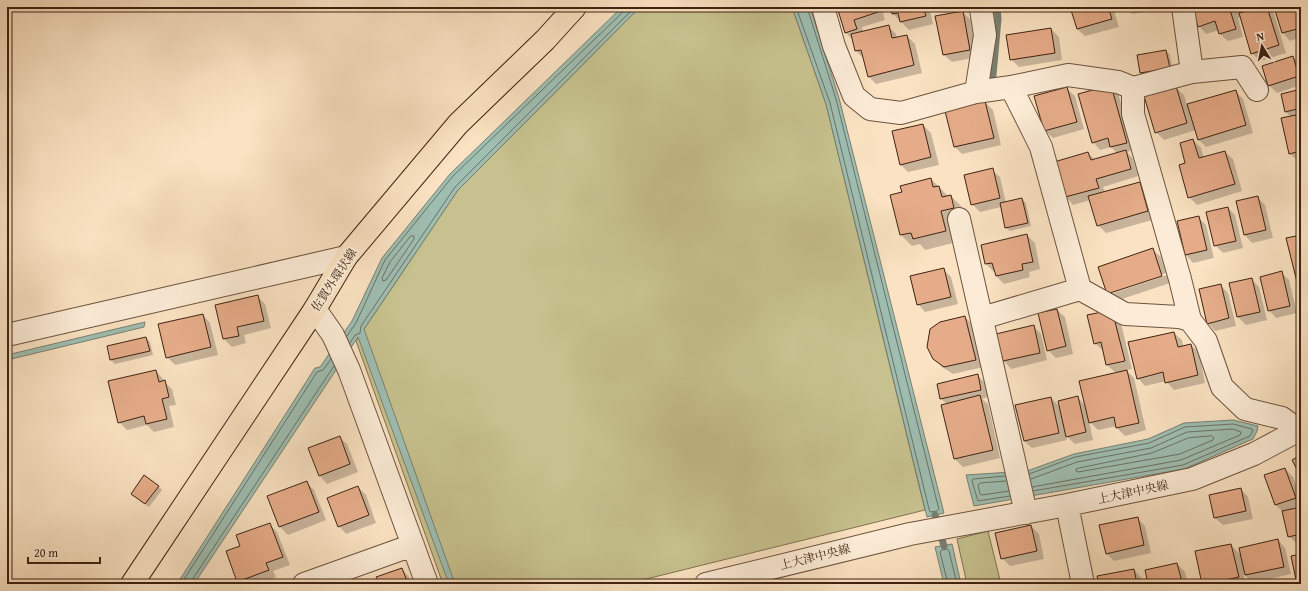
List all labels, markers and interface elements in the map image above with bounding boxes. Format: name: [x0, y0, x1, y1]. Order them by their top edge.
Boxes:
north arrow: [1242, 26, 1282, 66]
text: N: [1255, 28, 1266, 45]
street label: 佐賀外環状線: [307, 245, 360, 315]
street label: 上大津中央線: [1096, 476, 1170, 507]
scale bar: [28, 539, 100, 565]
street label: 上大津中央線: [778, 540, 852, 573]
text: 20 m: [34, 544, 58, 561]

